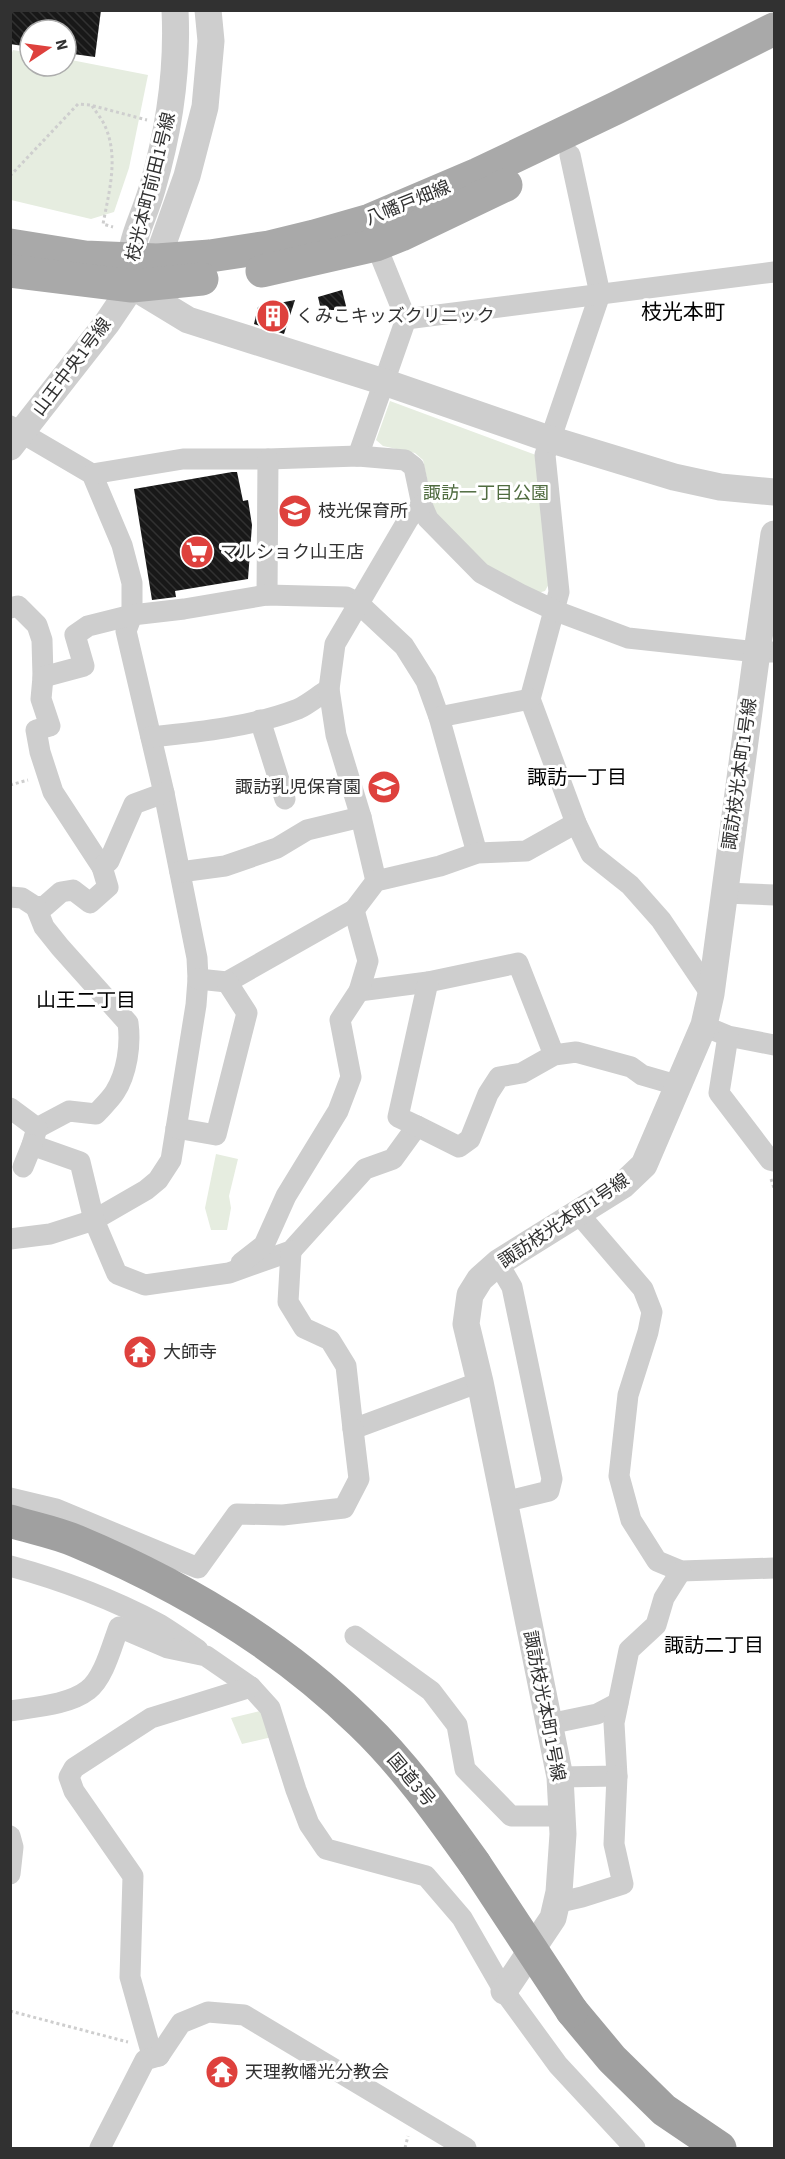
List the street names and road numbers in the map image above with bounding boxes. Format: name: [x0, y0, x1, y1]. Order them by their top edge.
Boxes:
street label: 枝光本町前田1号線: [120, 110, 182, 264]
street label: 八幡戸畑線: [362, 175, 454, 231]
street label: 山王中央1号線: [27, 313, 117, 421]
street label: 諏訪枝光本町1号線: [717, 697, 763, 851]
street label: 諏訪枝光本町1号線: [494, 1168, 634, 1274]
street label: 諏訪枝光本町1号線: [517, 1629, 571, 1783]
street label: 国道3号: [381, 1748, 441, 1812]

